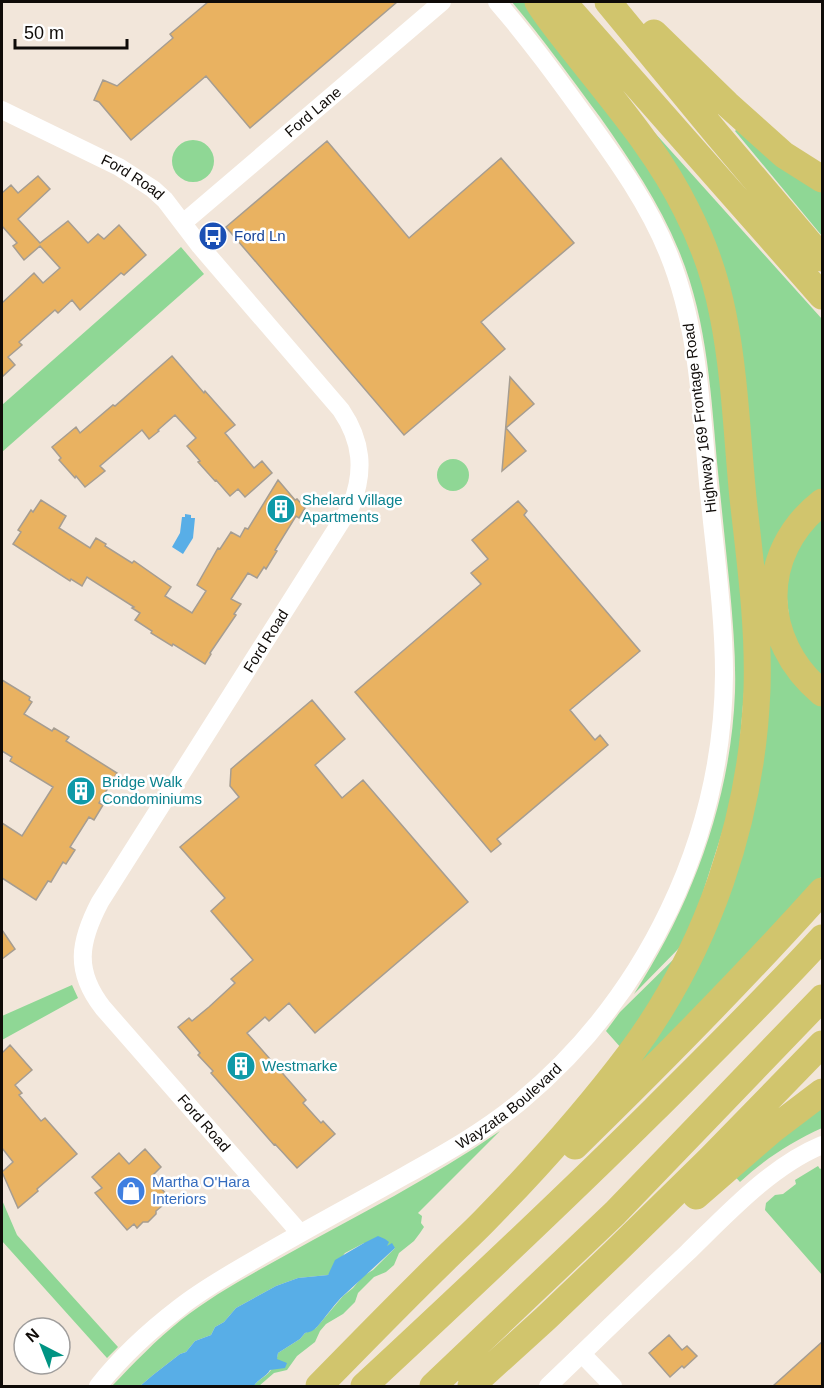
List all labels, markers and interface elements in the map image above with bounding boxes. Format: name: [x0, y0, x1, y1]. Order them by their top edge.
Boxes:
scale bar: [15, 12, 128, 50]
text: 50 m: [24, 23, 64, 43]
street label: Ford Lane: [281, 83, 344, 140]
street label: Ford Road: [99, 151, 168, 203]
bus stop icon: Ford Ln: [197, 220, 229, 252]
place label: Ford Ln: [234, 227, 286, 244]
street label: Highway 169 Frontage Road: [679, 322, 720, 514]
place label: Shelard Village Apartments: [302, 491, 403, 525]
building icon: Shelard Village Apartments: [265, 493, 297, 525]
street label: Ford Road: [240, 606, 292, 675]
place label: Bridge Walk Condominiums: [102, 773, 202, 807]
building icon: Bridge Walk Condominiums: [65, 775, 97, 807]
building icon: Westmarke: [225, 1050, 257, 1082]
place label: Westmarke: [262, 1057, 338, 1074]
street label: Wayzata Boulevard: [453, 1060, 565, 1152]
street label: Ford Road: [174, 1091, 234, 1155]
place label: Martha O'Hara Interiors: [152, 1173, 251, 1207]
shop icon: Martha O'Hara Interiors: [115, 1175, 147, 1207]
north arrow: [12, 1316, 72, 1376]
text: N: [22, 1325, 42, 1345]

